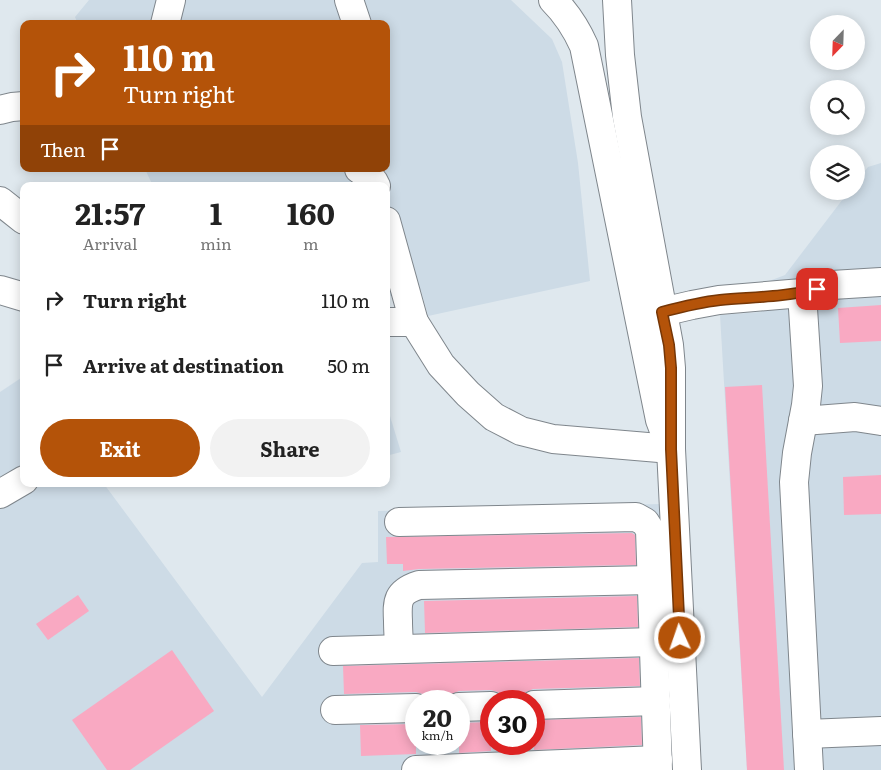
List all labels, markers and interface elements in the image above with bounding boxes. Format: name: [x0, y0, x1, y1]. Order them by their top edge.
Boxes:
north arrow: [810, 15, 865, 70]
map controls: [810, 15, 865, 200]
text: 110 m: [123, 30, 215, 82]
icon: right: [40, 40, 105, 105]
text: Turn right: [123, 77, 235, 110]
button: search: [810, 80, 865, 135]
text: Then: [40, 135, 86, 163]
icon: arrive: [96, 135, 124, 163]
button: layers: [810, 145, 865, 200]
text: 21:57: [75, 190, 145, 234]
text: 1: [210, 190, 222, 234]
text: 160: [287, 190, 335, 234]
text: Arrival: [83, 231, 137, 255]
text: min: [200, 231, 232, 255]
text: m: [303, 231, 319, 255]
pin: [796, 268, 838, 310]
icon: arrive: [803, 275, 831, 303]
icon: right: [40, 286, 68, 314]
text: Turn right: [83, 286, 187, 314]
text: 110 m: [321, 286, 370, 314]
icon: arrive: [40, 351, 68, 379]
text: Arrive at destination: [83, 351, 284, 379]
text: 50 m: [327, 351, 370, 379]
button: Exit: [40, 419, 200, 477]
button: Share: [210, 419, 370, 477]
position arrow: [653, 611, 705, 663]
speed limit sign: 30: [480, 690, 545, 755]
text: 20: [423, 698, 452, 735]
text: km/h: [422, 726, 453, 744]

